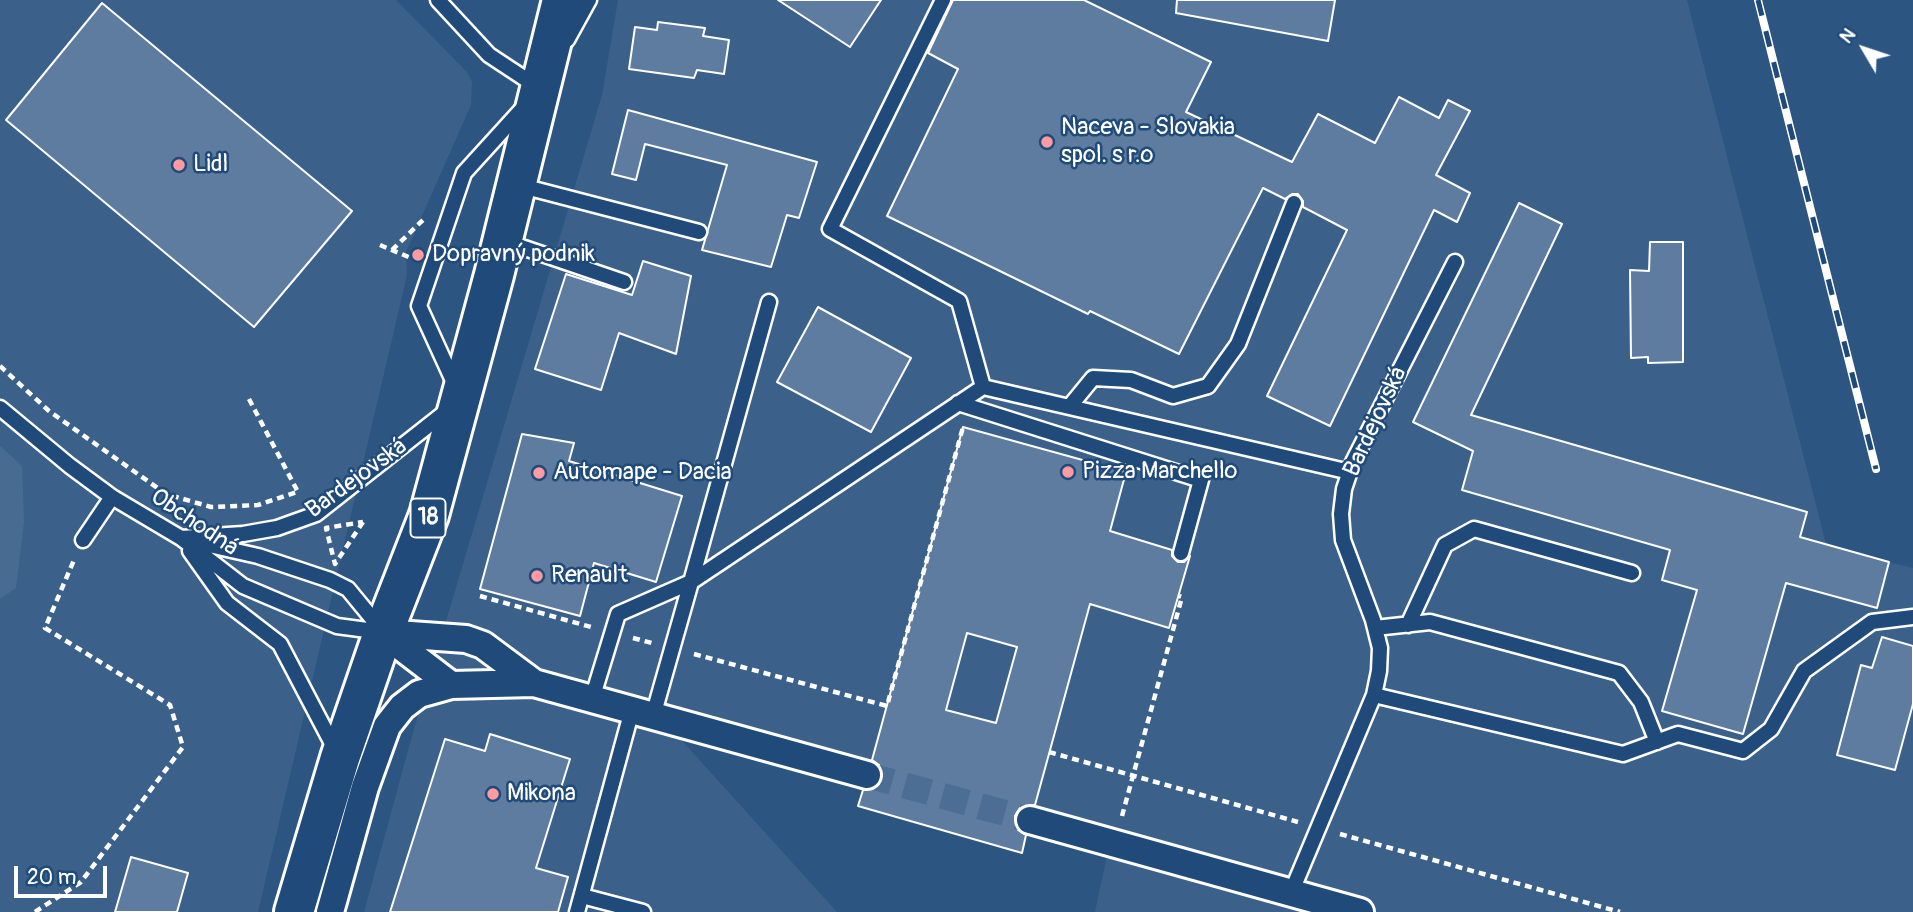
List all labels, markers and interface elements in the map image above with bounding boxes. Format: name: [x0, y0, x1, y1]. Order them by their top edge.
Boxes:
north arrow: [1829, 14, 1899, 84]
text: N: [1834, 23, 1861, 48]
place label: Naceva - Slovakia spol. s r.o: [1061, 114, 1235, 170]
marker: Naceva - Slovakia spol. s r.o: [1039, 134, 1055, 150]
place label: Lidl: [193, 151, 228, 179]
marker: Lidl: [171, 157, 187, 173]
place label: Dopravný podnik: [432, 241, 595, 269]
marker: Dopravný podnik: [410, 247, 426, 263]
street label: Bardejovská: [1338, 363, 1414, 481]
street label: Bardejovská: [301, 433, 413, 525]
place label: Pizza Marchello: [1082, 458, 1237, 486]
place label: Automape - Dacia: [553, 459, 732, 487]
marker: Pizza Marchello: [1060, 464, 1076, 480]
marker: Automape - Dacia: [531, 465, 547, 481]
street label: Obchodná: [145, 483, 243, 563]
road number: 18: [410, 498, 446, 538]
place label: Renault: [551, 562, 628, 590]
marker: Renault: [529, 568, 545, 584]
place label: Mikona: [507, 780, 576, 808]
marker: Mikona: [485, 786, 501, 802]
scale bar: [18, 852, 110, 896]
text: 20 m: [27, 864, 76, 891]

